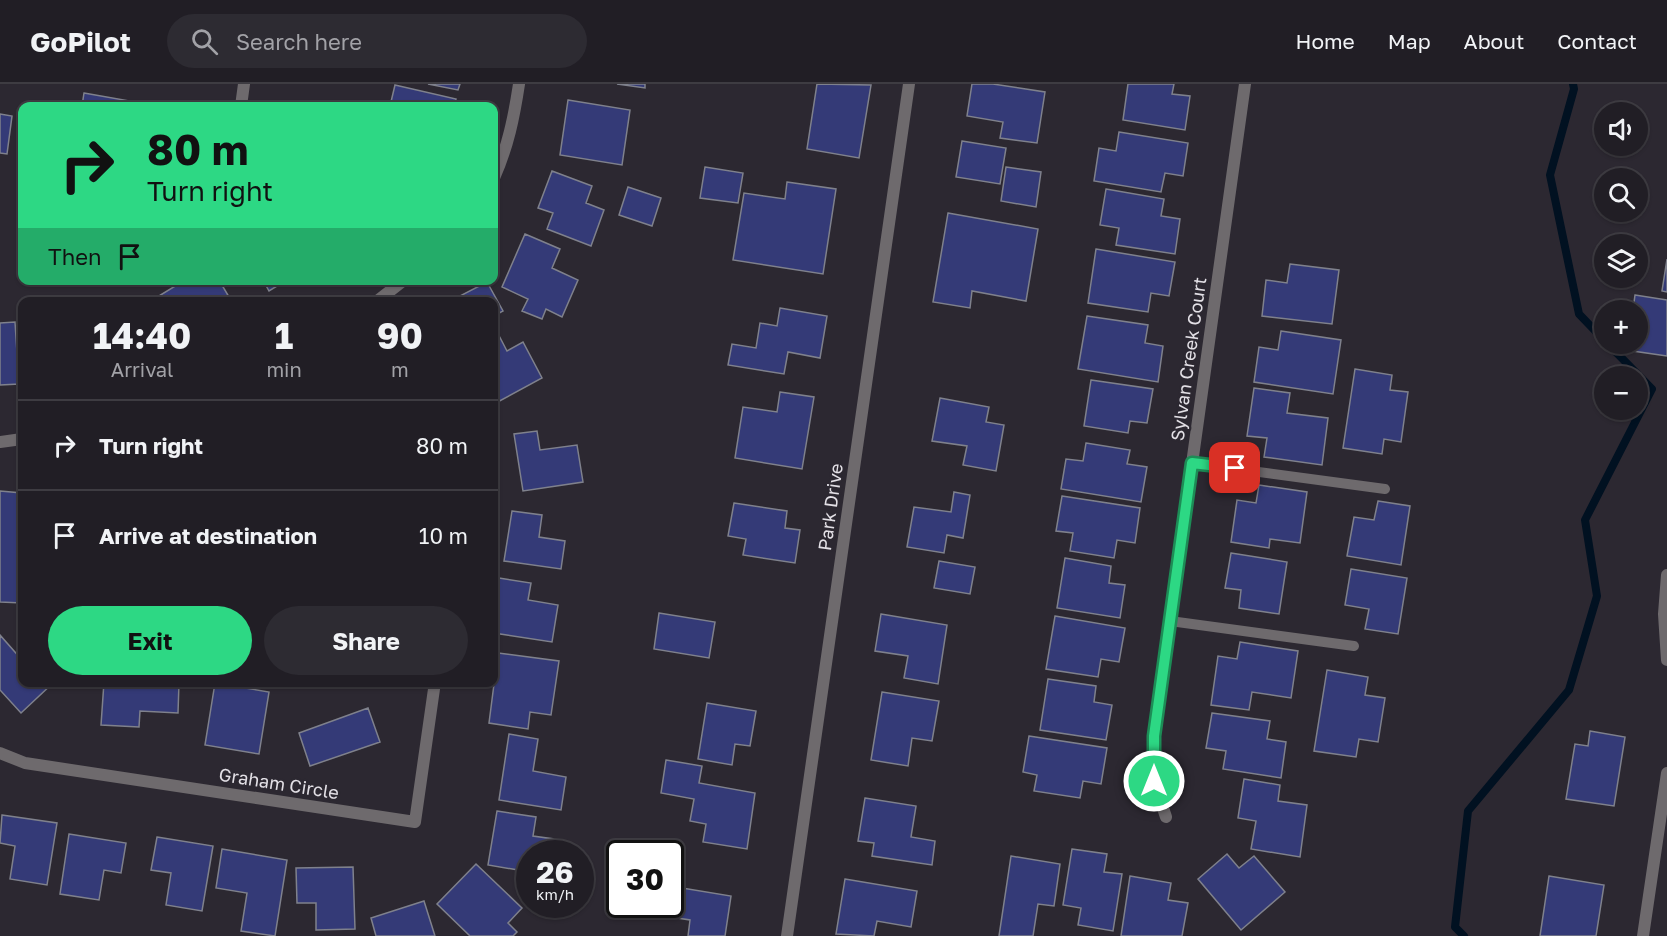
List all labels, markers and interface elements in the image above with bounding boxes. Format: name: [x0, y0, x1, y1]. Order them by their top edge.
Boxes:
search box: [167, 14, 587, 68]
text: GoPilot: [30, 25, 131, 58]
icon: search: [188, 25, 221, 58]
text: Search here: [236, 28, 362, 55]
text: Home: [1295, 28, 1355, 54]
text: Map: [1388, 28, 1431, 54]
text: About: [1464, 28, 1524, 54]
text: Contact: [1557, 28, 1637, 54]
map controls: [1594, 102, 1648, 420]
button: sound: [1594, 102, 1648, 156]
text: 80 m: [147, 124, 248, 174]
icon: right: [48, 126, 126, 204]
button: search: [1594, 168, 1648, 222]
text: Turn right: [147, 175, 273, 207]
button: layers: [1594, 234, 1648, 288]
icon: arrive: [113, 240, 146, 273]
text: Then: [48, 243, 101, 270]
street label: Sylvan Creek Court: [1166, 276, 1210, 442]
button: +: [1594, 300, 1648, 354]
text: 14:40: [93, 314, 191, 357]
text: 1: [275, 314, 293, 357]
text: 90: [377, 314, 423, 357]
text: Arrival: [111, 357, 174, 381]
text: min: [266, 357, 302, 381]
text: m: [391, 357, 409, 381]
button: −: [1594, 366, 1648, 420]
icon: right: [48, 429, 81, 462]
text: Turn right: [99, 432, 203, 459]
text: 80 m: [416, 432, 468, 459]
pin: [1209, 442, 1260, 493]
icon: arrive: [1218, 451, 1251, 484]
street label: Park Drive: [813, 462, 847, 552]
icon: arrive: [48, 519, 81, 552]
text: Arrive at destination: [99, 522, 317, 549]
text: 10 m: [419, 522, 468, 549]
button: Exit: [48, 606, 252, 675]
button: Share: [264, 606, 468, 675]
position arrow: [1122, 749, 1186, 813]
street label: Graham Circle: [217, 763, 341, 803]
speed limit sign: 30: [606, 840, 684, 918]
text: 26: [536, 854, 574, 890]
text: km/h: [536, 885, 574, 903]

